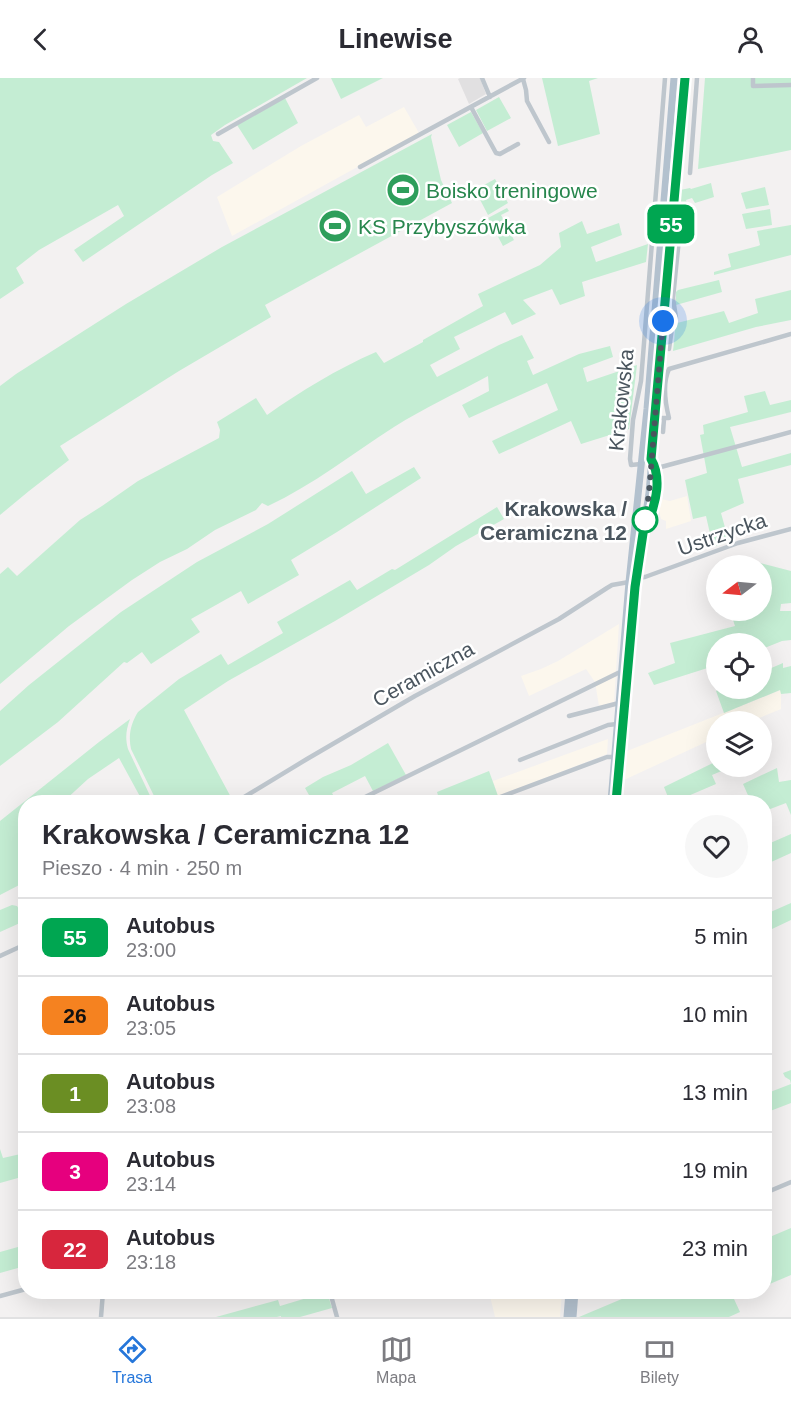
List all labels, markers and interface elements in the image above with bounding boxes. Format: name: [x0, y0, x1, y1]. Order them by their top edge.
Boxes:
icon: back: [24, 23, 57, 56]
icon: person: [734, 23, 767, 56]
text: Linewise: [338, 24, 453, 54]
sports icon: Boisko treningowe: [385, 172, 421, 208]
place label: Boisko treningowe: [426, 179, 598, 202]
line badge: 55: [644, 204, 698, 244]
sports icon: KS Przybyszówka: [317, 208, 353, 244]
text: 55: [659, 213, 683, 236]
place label: KS Przybyszówka: [358, 215, 526, 238]
your location: [648, 306, 678, 336]
street label: Krakowska: [604, 347, 638, 452]
place label: Krakowska / Ceramiczna 12: [480, 497, 627, 544]
marker: Krakowska / Ceramiczna 12: [632, 507, 658, 533]
street label: Ustrzycka: [675, 508, 770, 560]
north arrow: [706, 555, 772, 621]
map controls: [706, 555, 772, 777]
button: locate: [706, 633, 772, 699]
street label: Ceramiczna: [368, 637, 478, 711]
button: layers: [706, 711, 772, 777]
button: heart: [685, 815, 748, 878]
text: Krakowska / Ceramiczna 12: [42, 819, 409, 850]
text: Pieszo · 4 min · 250 m: [42, 857, 242, 879]
text: Autobus: [126, 913, 215, 938]
text: 5 min: [694, 924, 748, 949]
text: 55: [63, 926, 87, 949]
text: 23:00: [126, 939, 176, 961]
text: Autobus: [126, 991, 215, 1016]
text: 10 min: [682, 1002, 748, 1027]
text: 26: [63, 1004, 87, 1027]
text: 23:05: [126, 1017, 176, 1039]
text: Autobus: [126, 1069, 215, 1094]
text: 13 min: [682, 1080, 748, 1105]
text: 1: [69, 1082, 81, 1105]
text: 23:08: [126, 1095, 176, 1117]
text: Autobus: [126, 1147, 215, 1172]
text: 19 min: [682, 1158, 748, 1183]
text: 3: [69, 1160, 81, 1183]
text: 23:14: [126, 1173, 176, 1195]
text: Autobus: [126, 1225, 215, 1250]
text: 23 min: [682, 1236, 748, 1261]
text: 22: [63, 1238, 87, 1261]
text: 23:18: [126, 1251, 176, 1273]
tab: Trasa: [112, 1333, 152, 1387]
tab: Mapa: [376, 1333, 416, 1387]
tab: Bilety: [640, 1333, 679, 1387]

